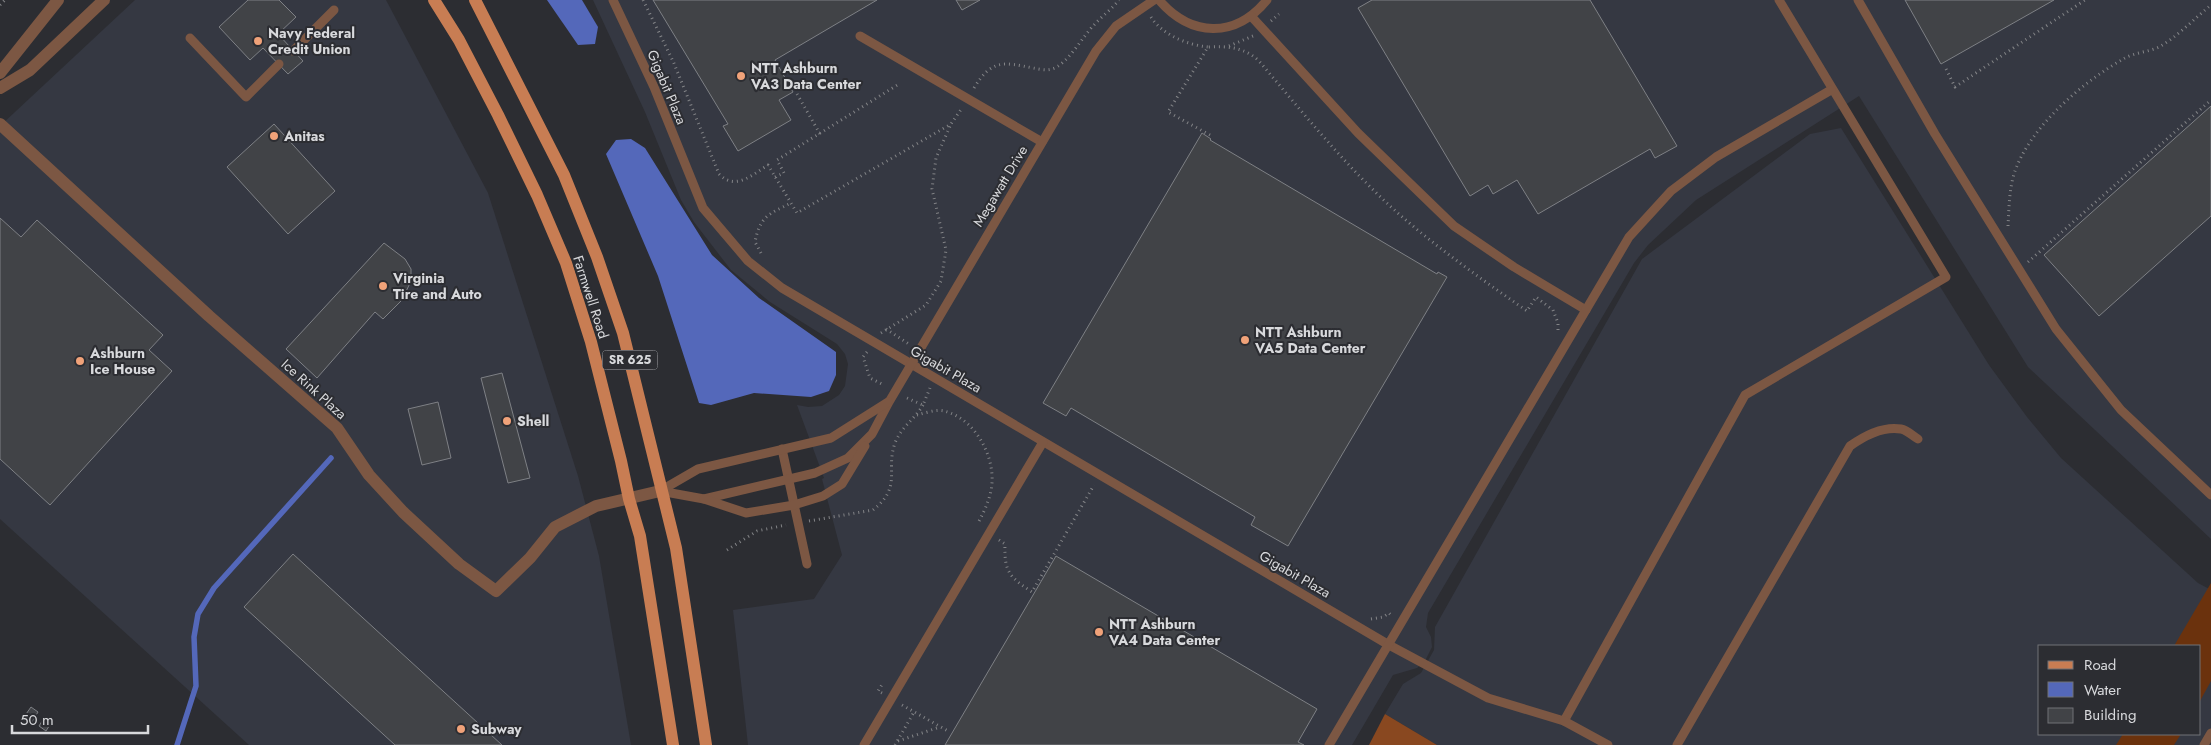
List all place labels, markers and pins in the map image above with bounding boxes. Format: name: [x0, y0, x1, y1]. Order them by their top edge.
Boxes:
place label: Navy Federal Credit Union: [268, 23, 355, 59]
marker: Navy Federal Credit Union: [252, 35, 264, 47]
place label: NTT Ashburn VA3 Data Center: [750, 58, 861, 94]
marker: NTT Ashburn VA3 Data Center: [735, 70, 747, 82]
place label: Anitas: [283, 126, 325, 146]
marker: Anitas: [268, 130, 280, 142]
place label: Virginia Tire and Auto: [392, 268, 482, 304]
marker: Virginia Tire and Auto: [377, 280, 389, 292]
place label: NTT Ashburn VA5 Data Center: [1254, 322, 1366, 358]
marker: NTT Ashburn VA5 Data Center: [1239, 334, 1251, 346]
place label: Ashburn Ice House: [89, 343, 155, 379]
marker: Ashburn Ice House: [74, 355, 86, 367]
place label: Shell: [517, 411, 549, 431]
marker: Shell: [501, 415, 513, 427]
place label: NTT Ashburn VA4 Data Center: [1108, 614, 1221, 650]
marker: NTT Ashburn VA4 Data Center: [1093, 626, 1105, 638]
place label: Subway: [471, 719, 522, 739]
marker: Subway: [455, 723, 467, 735]

